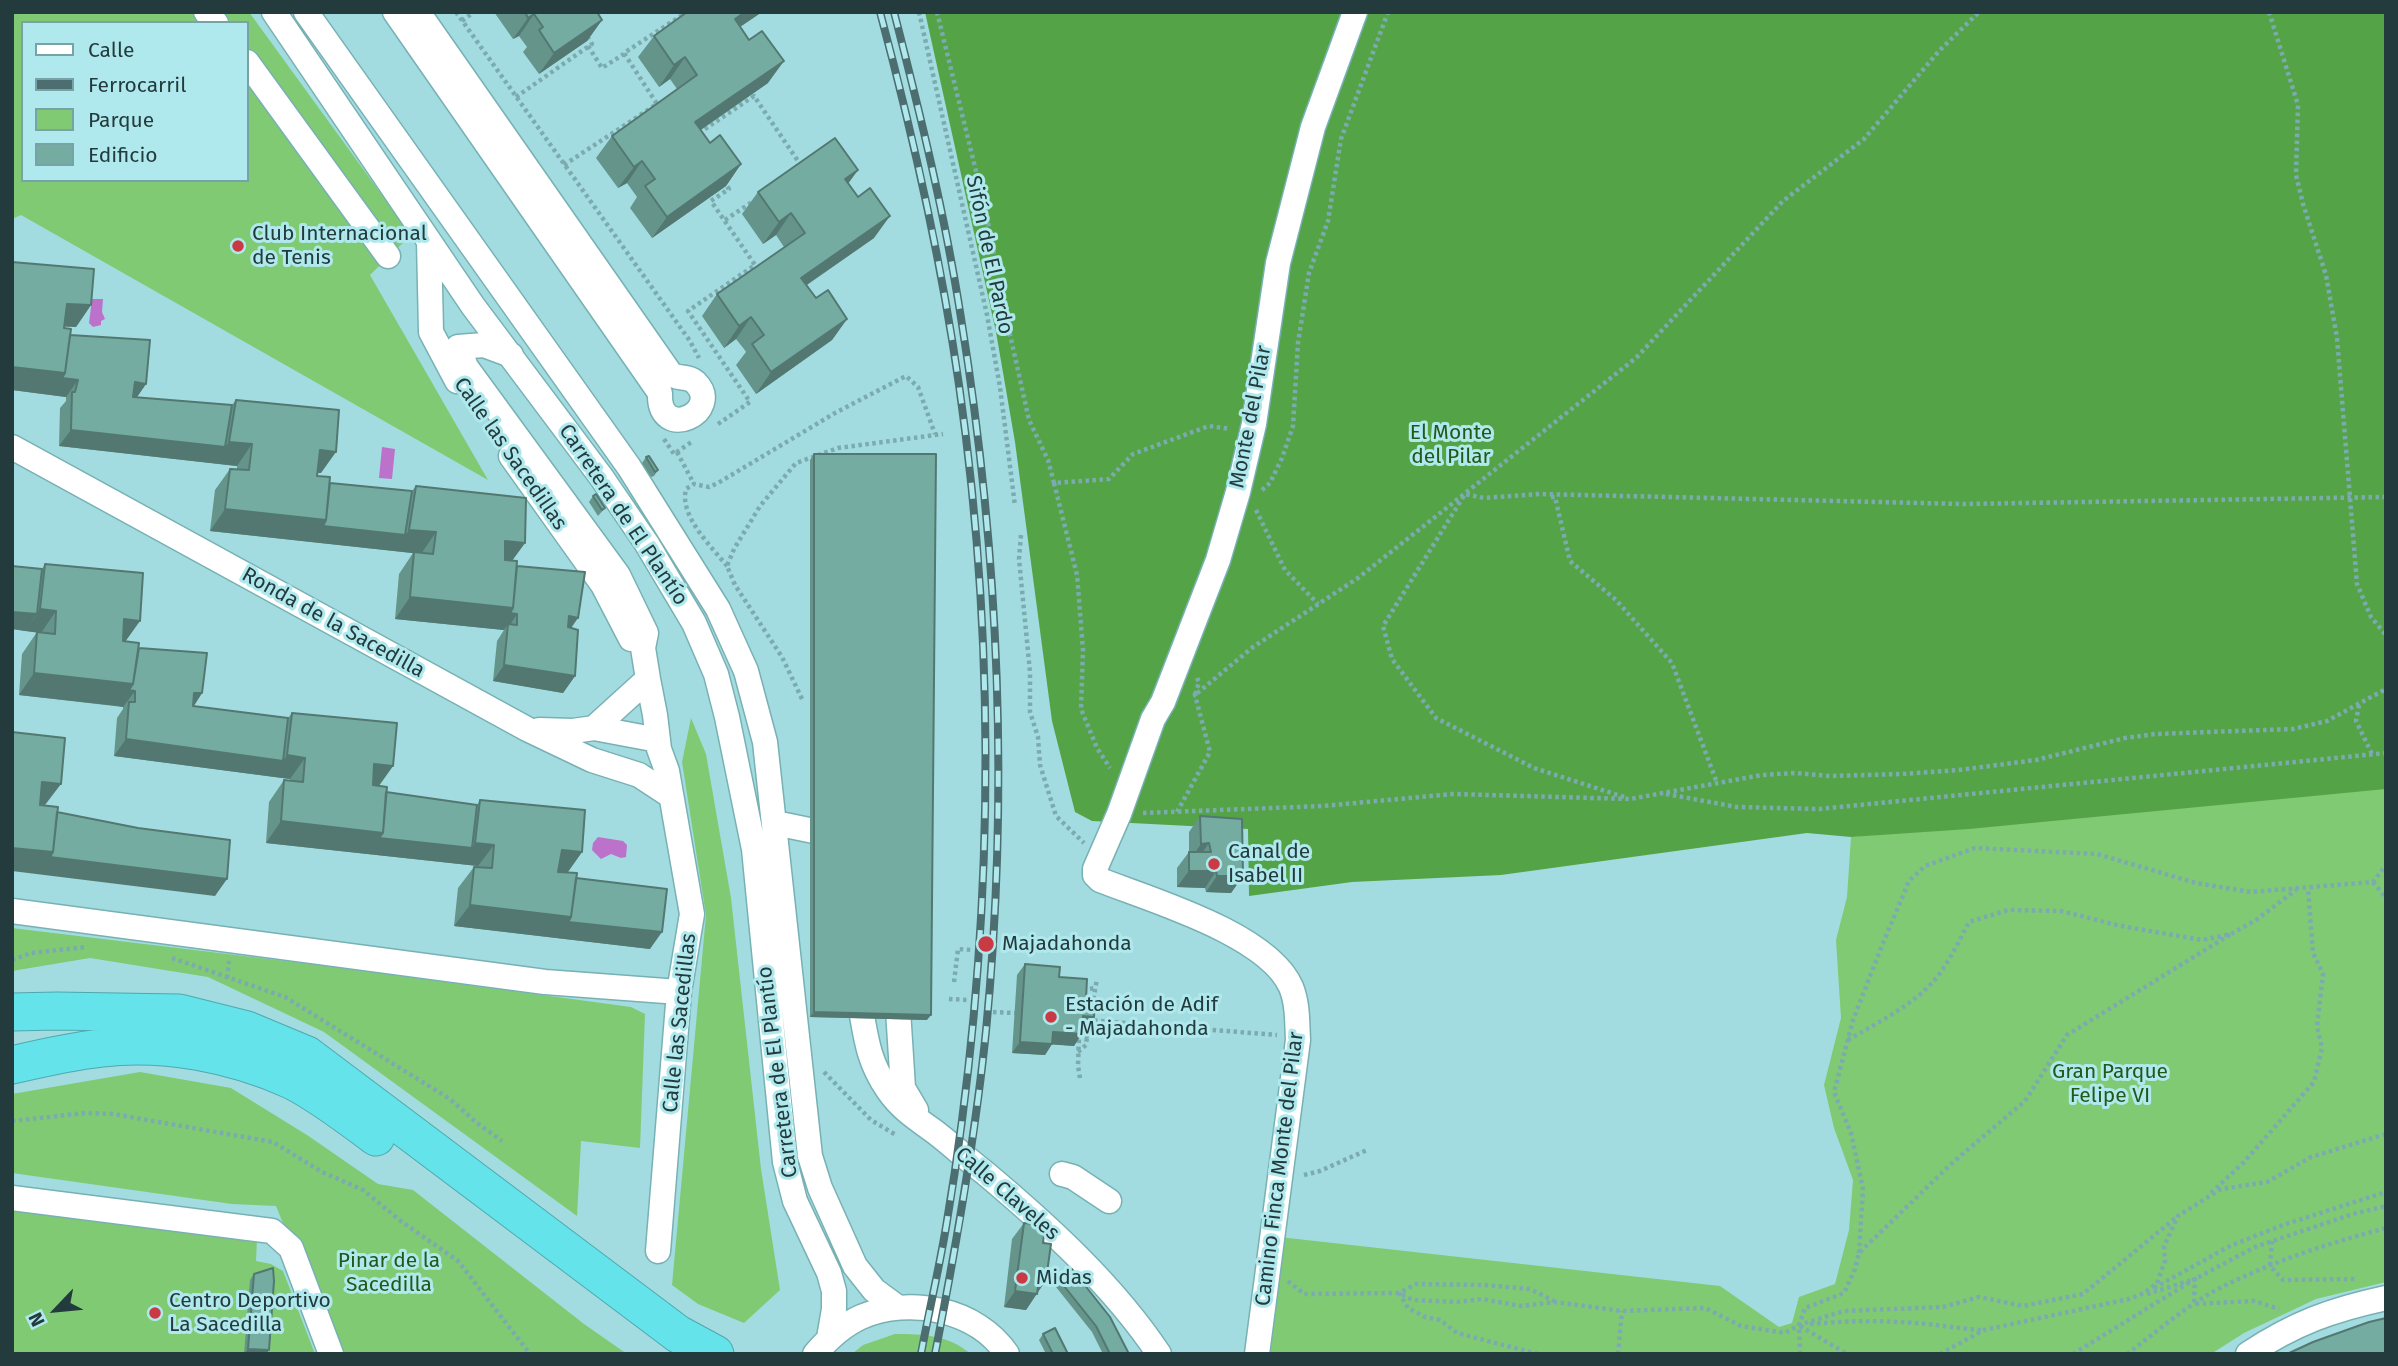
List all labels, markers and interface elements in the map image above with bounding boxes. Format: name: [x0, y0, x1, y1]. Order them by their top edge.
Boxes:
legend: [21, 21, 248, 182]
text: Calle: [88, 37, 134, 63]
text: Ferrocarril: [88, 72, 186, 98]
text: Parque: [88, 107, 154, 133]
text: Edificio: [88, 142, 158, 168]
street label: Sifón de El Pardo: [960, 173, 1018, 337]
place label: Club Internacional de Tenis: [252, 221, 427, 271]
marker: Club Internacional de Tenis: [230, 238, 246, 254]
street label: Monte del Pilar: [1225, 344, 1277, 490]
street label: Calle las Sacedillas: [448, 373, 572, 535]
street label: Carretera de El Plantío: [553, 420, 693, 610]
park label: El Monte del Pilar: [1410, 420, 1492, 470]
street label: Ronda de la Sacedilla: [237, 562, 429, 684]
place label: Canal de Isabel II: [1228, 839, 1310, 889]
marker: Canal de Isabel II: [1206, 856, 1222, 872]
place label: Majadahonda: [1002, 931, 1132, 957]
street label: Calle las Sacedillas: [658, 932, 702, 1114]
marker: Majadahonda: [976, 934, 996, 954]
street label: Carretera de El Plantío: [753, 965, 803, 1179]
place label: Estación de Adif - Majadahonda: [1065, 992, 1218, 1042]
marker: Estación de Adif - Majadahonda: [1043, 1009, 1059, 1025]
street label: Camino Finca Monte del Pilar: [1251, 1030, 1309, 1308]
park label: Gran Parque Felipe VI: [2052, 1059, 2168, 1109]
street label: Calle Claveles: [950, 1142, 1064, 1246]
park label: Pinar de la Sacedilla: [338, 1248, 440, 1298]
place label: Midas: [1036, 1265, 1092, 1291]
marker: Midas: [1014, 1270, 1030, 1286]
north arrow: [21, 1275, 91, 1345]
place label: Centro Deportivo La Sacedilla: [169, 1288, 331, 1338]
marker: Centro Deportivo La Sacedilla: [147, 1305, 163, 1321]
text: N: [24, 1309, 50, 1330]

